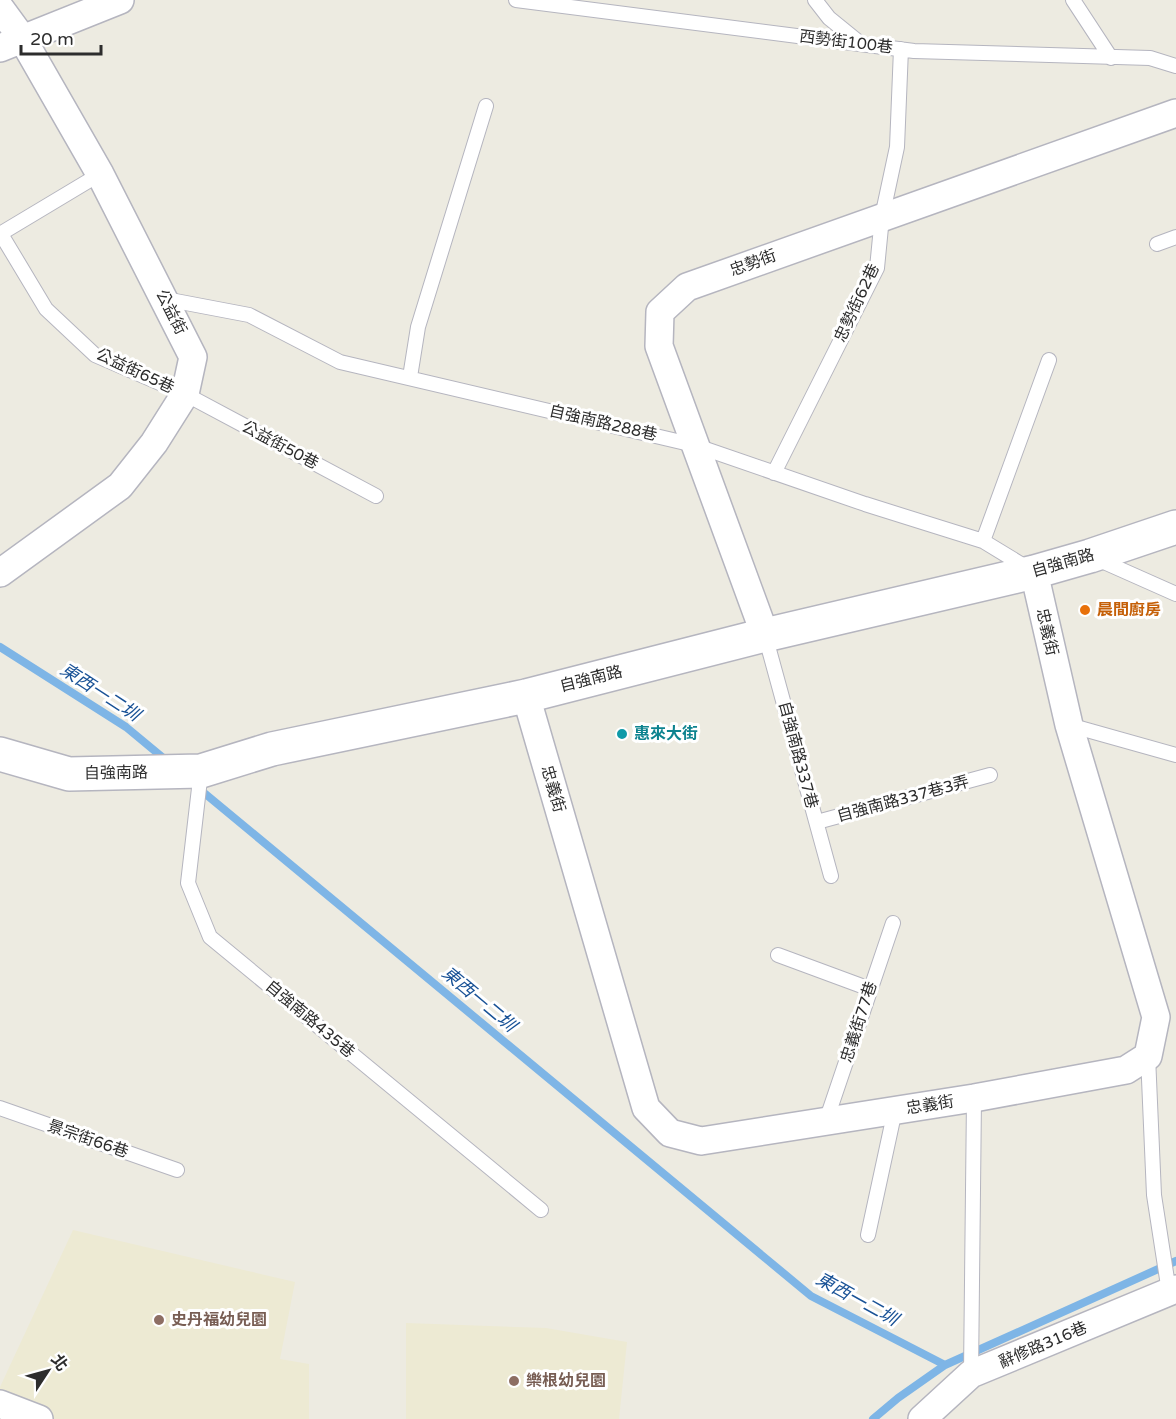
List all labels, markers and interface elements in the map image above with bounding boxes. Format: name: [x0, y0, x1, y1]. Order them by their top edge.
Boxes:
scale bar: [21, 18, 100, 56]
street label: 西勢街100巷: [798, 26, 894, 58]
text: 20 m: [30, 28, 74, 50]
street label: 忠勢街: [727, 245, 779, 281]
street label: 忠勢街62巷: [830, 261, 884, 345]
street label: 公益街: [151, 286, 191, 338]
street label: 公益街65巷: [93, 344, 177, 398]
street label: 自強南路288巷: [547, 401, 659, 445]
street label: 公益街50巷: [238, 416, 322, 474]
street label: 自強南路: [1029, 545, 1097, 581]
place label: 晨間廚房: [1097, 600, 1161, 620]
marker: 晨間廚房: [1078, 603, 1092, 617]
street label: 忠義街: [1032, 606, 1062, 658]
water label: 東西一二圳: [56, 658, 146, 727]
street label: 自強南路: [558, 662, 624, 696]
street label: 自強南路337巷: [774, 699, 822, 811]
place label: 惠來大街: [634, 724, 698, 744]
marker: 惠來大街: [615, 727, 629, 741]
street label: 自強南路: [84, 762, 148, 784]
street label: 忠義街: [537, 763, 569, 815]
street label: 自強南路337巷3弄: [835, 772, 971, 826]
water label: 東西一二圳: [437, 962, 523, 1038]
street label: 自強南路435巷: [261, 976, 359, 1062]
street label: 忠義街77巷: [836, 979, 882, 1065]
street label: 忠義街: [905, 1091, 955, 1119]
street label: 景宗街66巷: [45, 1116, 131, 1162]
water label: 東西一二圳: [812, 1268, 904, 1332]
place label: 史丹福幼兒園: [171, 1310, 267, 1330]
marker: 史丹福幼兒園: [152, 1313, 166, 1327]
street label: 辭修路316巷: [996, 1317, 1090, 1373]
north arrow: [18, 1341, 78, 1401]
text: 北: [47, 1350, 72, 1375]
place label: 樂根幼兒園: [526, 1371, 606, 1391]
marker: 樂根幼兒園: [507, 1374, 521, 1388]

